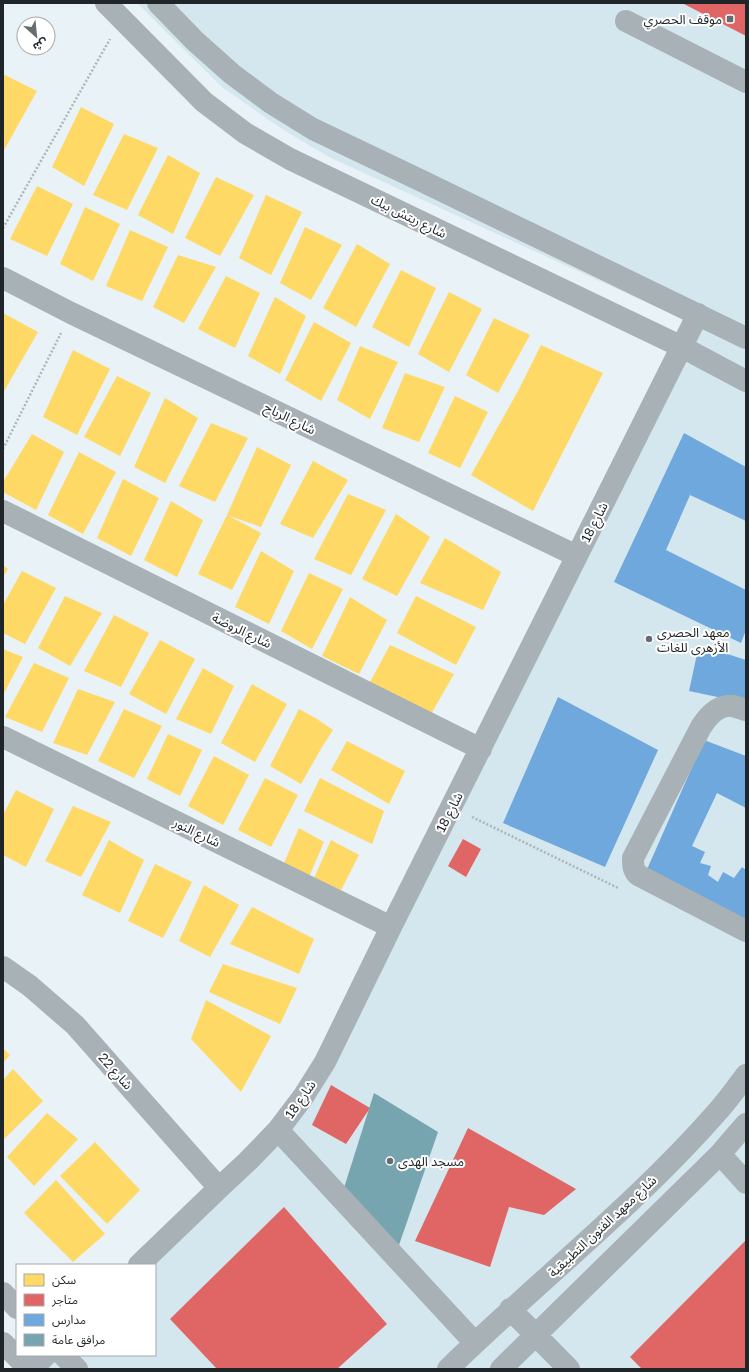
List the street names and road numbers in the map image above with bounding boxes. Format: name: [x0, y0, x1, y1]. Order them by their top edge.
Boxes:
street label: شارع ريتش بيك: [367, 191, 449, 244]
street label: شارع الرباح: [260, 399, 318, 440]
street label: شارع 18: [577, 499, 614, 546]
street label: شارع الروضة: [208, 609, 274, 654]
street label: شارع 18: [432, 789, 469, 836]
street label: شارع النور: [169, 813, 223, 853]
street label: شارع 22: [93, 1049, 137, 1095]
street label: شارع 18: [281, 1077, 321, 1123]
street label: شارع معهد الفنون التطبيقية: [545, 1172, 661, 1282]

